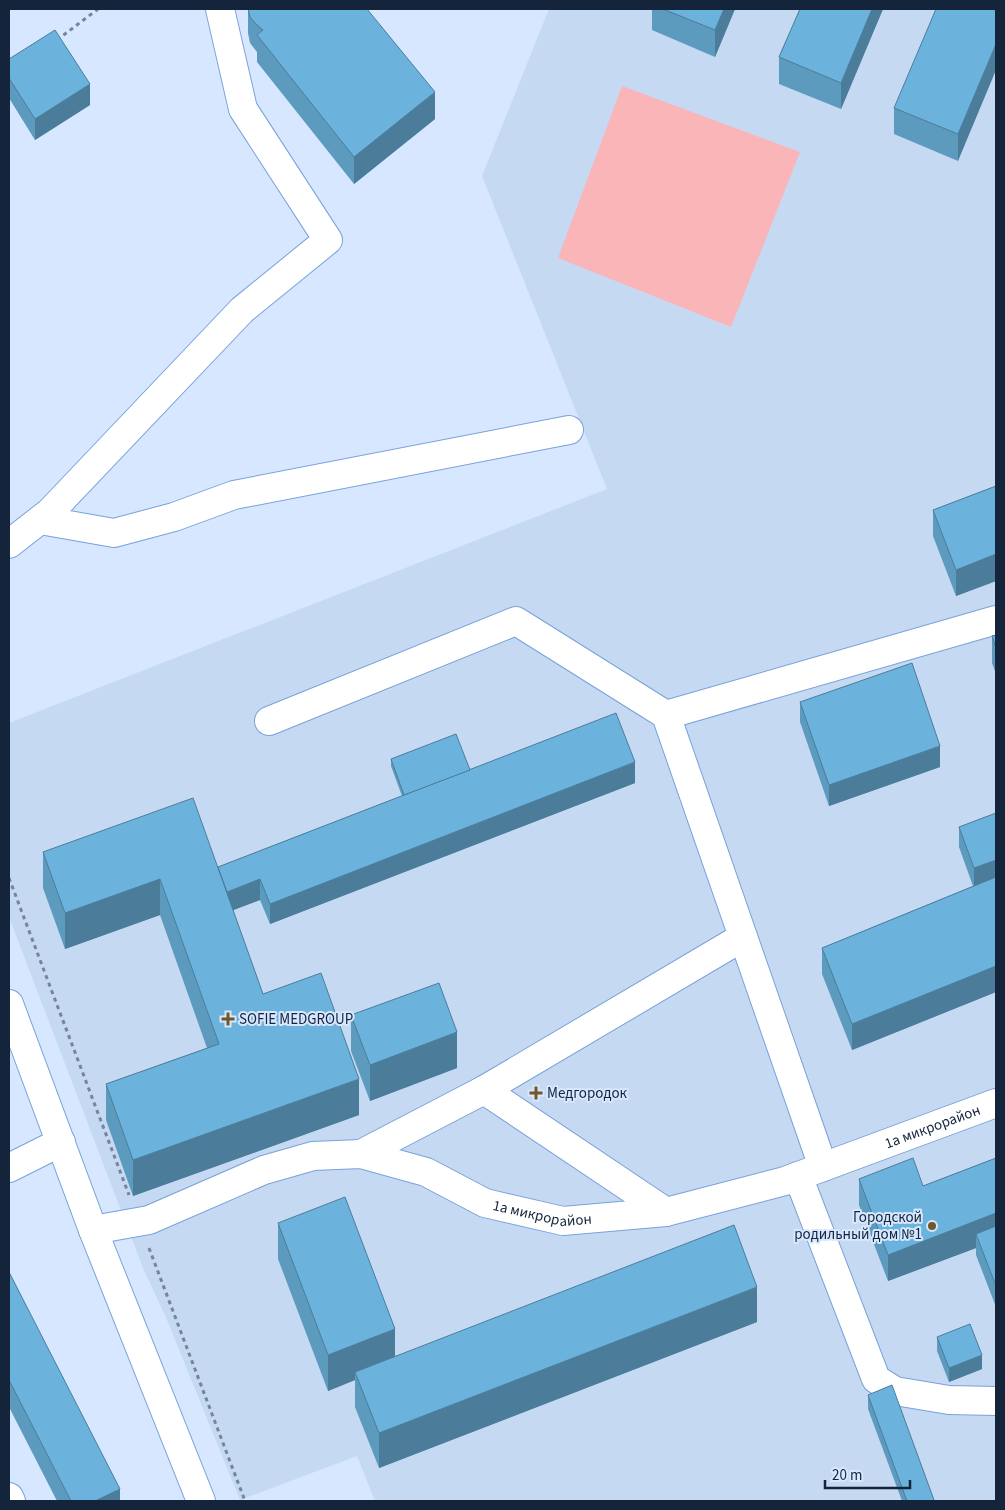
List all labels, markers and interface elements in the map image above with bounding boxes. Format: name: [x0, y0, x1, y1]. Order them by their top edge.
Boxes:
place label: SOFIE MEDGROUP: [239, 1009, 353, 1030]
marker: SOFIE MEDGROUP: [221, 1012, 235, 1026]
place label: Медгородок: [547, 1083, 628, 1104]
marker: Медгородок: [529, 1086, 543, 1100]
street label: 1а микрорайон: [882, 1099, 983, 1154]
street label: 1а микрорайон: [491, 1195, 593, 1232]
place label: Городской родильный дом №1: [794, 1207, 922, 1245]
marker: Городской родильный дом №1: [926, 1220, 938, 1232]
scale bar: [825, 1458, 910, 1490]
text: 20 m: [832, 1465, 862, 1486]

